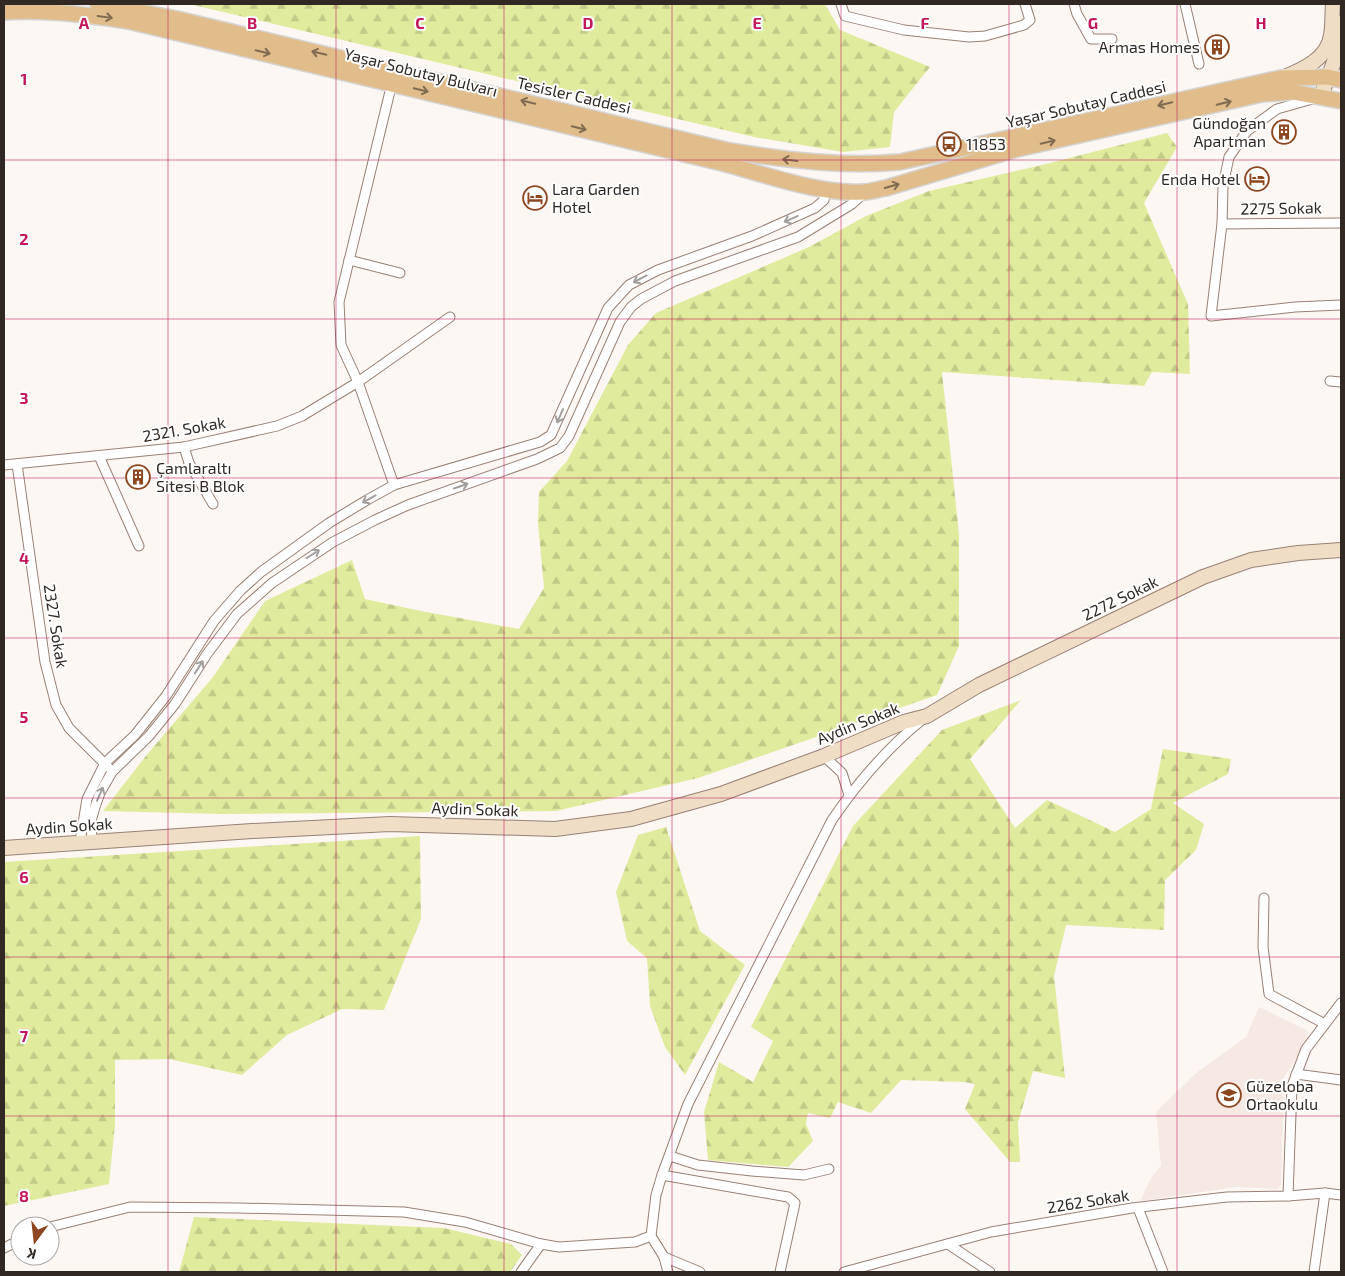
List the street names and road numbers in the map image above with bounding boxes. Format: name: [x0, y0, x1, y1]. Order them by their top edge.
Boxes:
street label: Yaşar Sobutay Bulvarı: [342, 43, 500, 101]
street label: Tesisler Caddesi: [515, 72, 633, 117]
street label: Yaşar Sobutay Caddesi: [1004, 76, 1168, 132]
street label: 2275 Sokak: [1240, 197, 1322, 218]
street label: 2321. Sokak: [141, 412, 227, 445]
street label: 2272 Sokak: [1079, 571, 1161, 624]
street label: 2327. Sokak: [40, 583, 73, 669]
street label: Aydin Sokak: [814, 697, 902, 748]
street label: Aydin Sokak: [431, 797, 519, 820]
street label: Aydin Sokak: [25, 813, 113, 838]
street label: 2262 Sokak: [1046, 1185, 1130, 1216]

